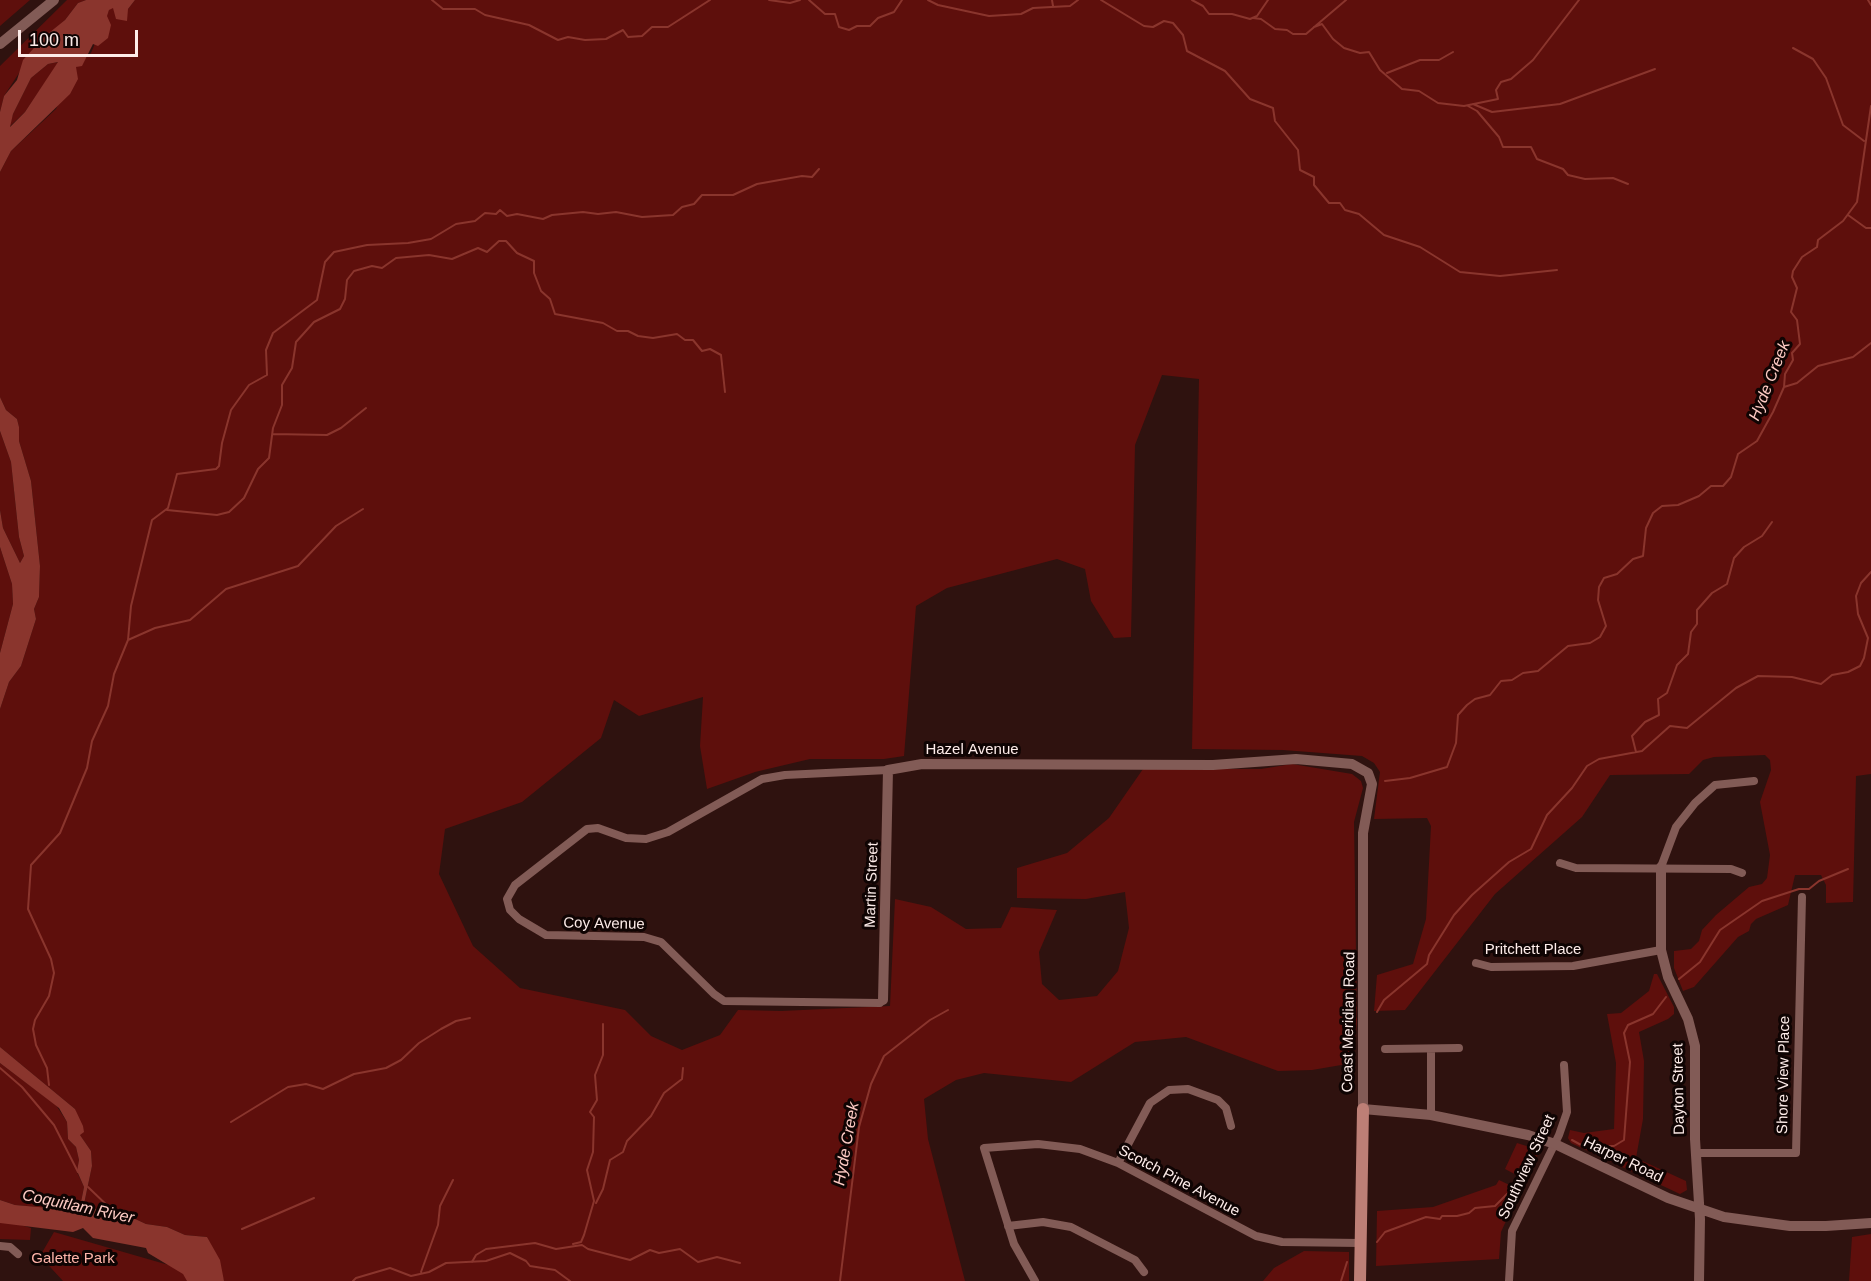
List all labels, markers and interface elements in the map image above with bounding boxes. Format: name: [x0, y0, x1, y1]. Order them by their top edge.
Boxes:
scale bar: [21, 18, 141, 56]
text: 100 m: [29, 30, 79, 50]
water label: Hyde Creek: [1745, 338, 1795, 424]
street label: Hazel Avenue: [925, 741, 1019, 759]
street label: Martin Street: [862, 842, 882, 928]
street label: Coy Avenue: [563, 914, 645, 934]
street label: Pritchett Place: [1485, 941, 1581, 959]
street label: Coast Meridian Road: [1339, 951, 1359, 1093]
street label: Shore View Place: [1774, 1016, 1794, 1134]
street label: Dayton Street: [1669, 1043, 1689, 1135]
water label: Hyde Creek: [830, 1101, 864, 1187]
street label: Southview Street: [1495, 1112, 1559, 1222]
street label: Harper Road: [1580, 1133, 1666, 1187]
street label: Scotch Pine Avenue: [1115, 1141, 1243, 1221]
water label: Coquitlam River: [20, 1186, 136, 1228]
park label: Galette Park: [31, 1250, 115, 1268]

